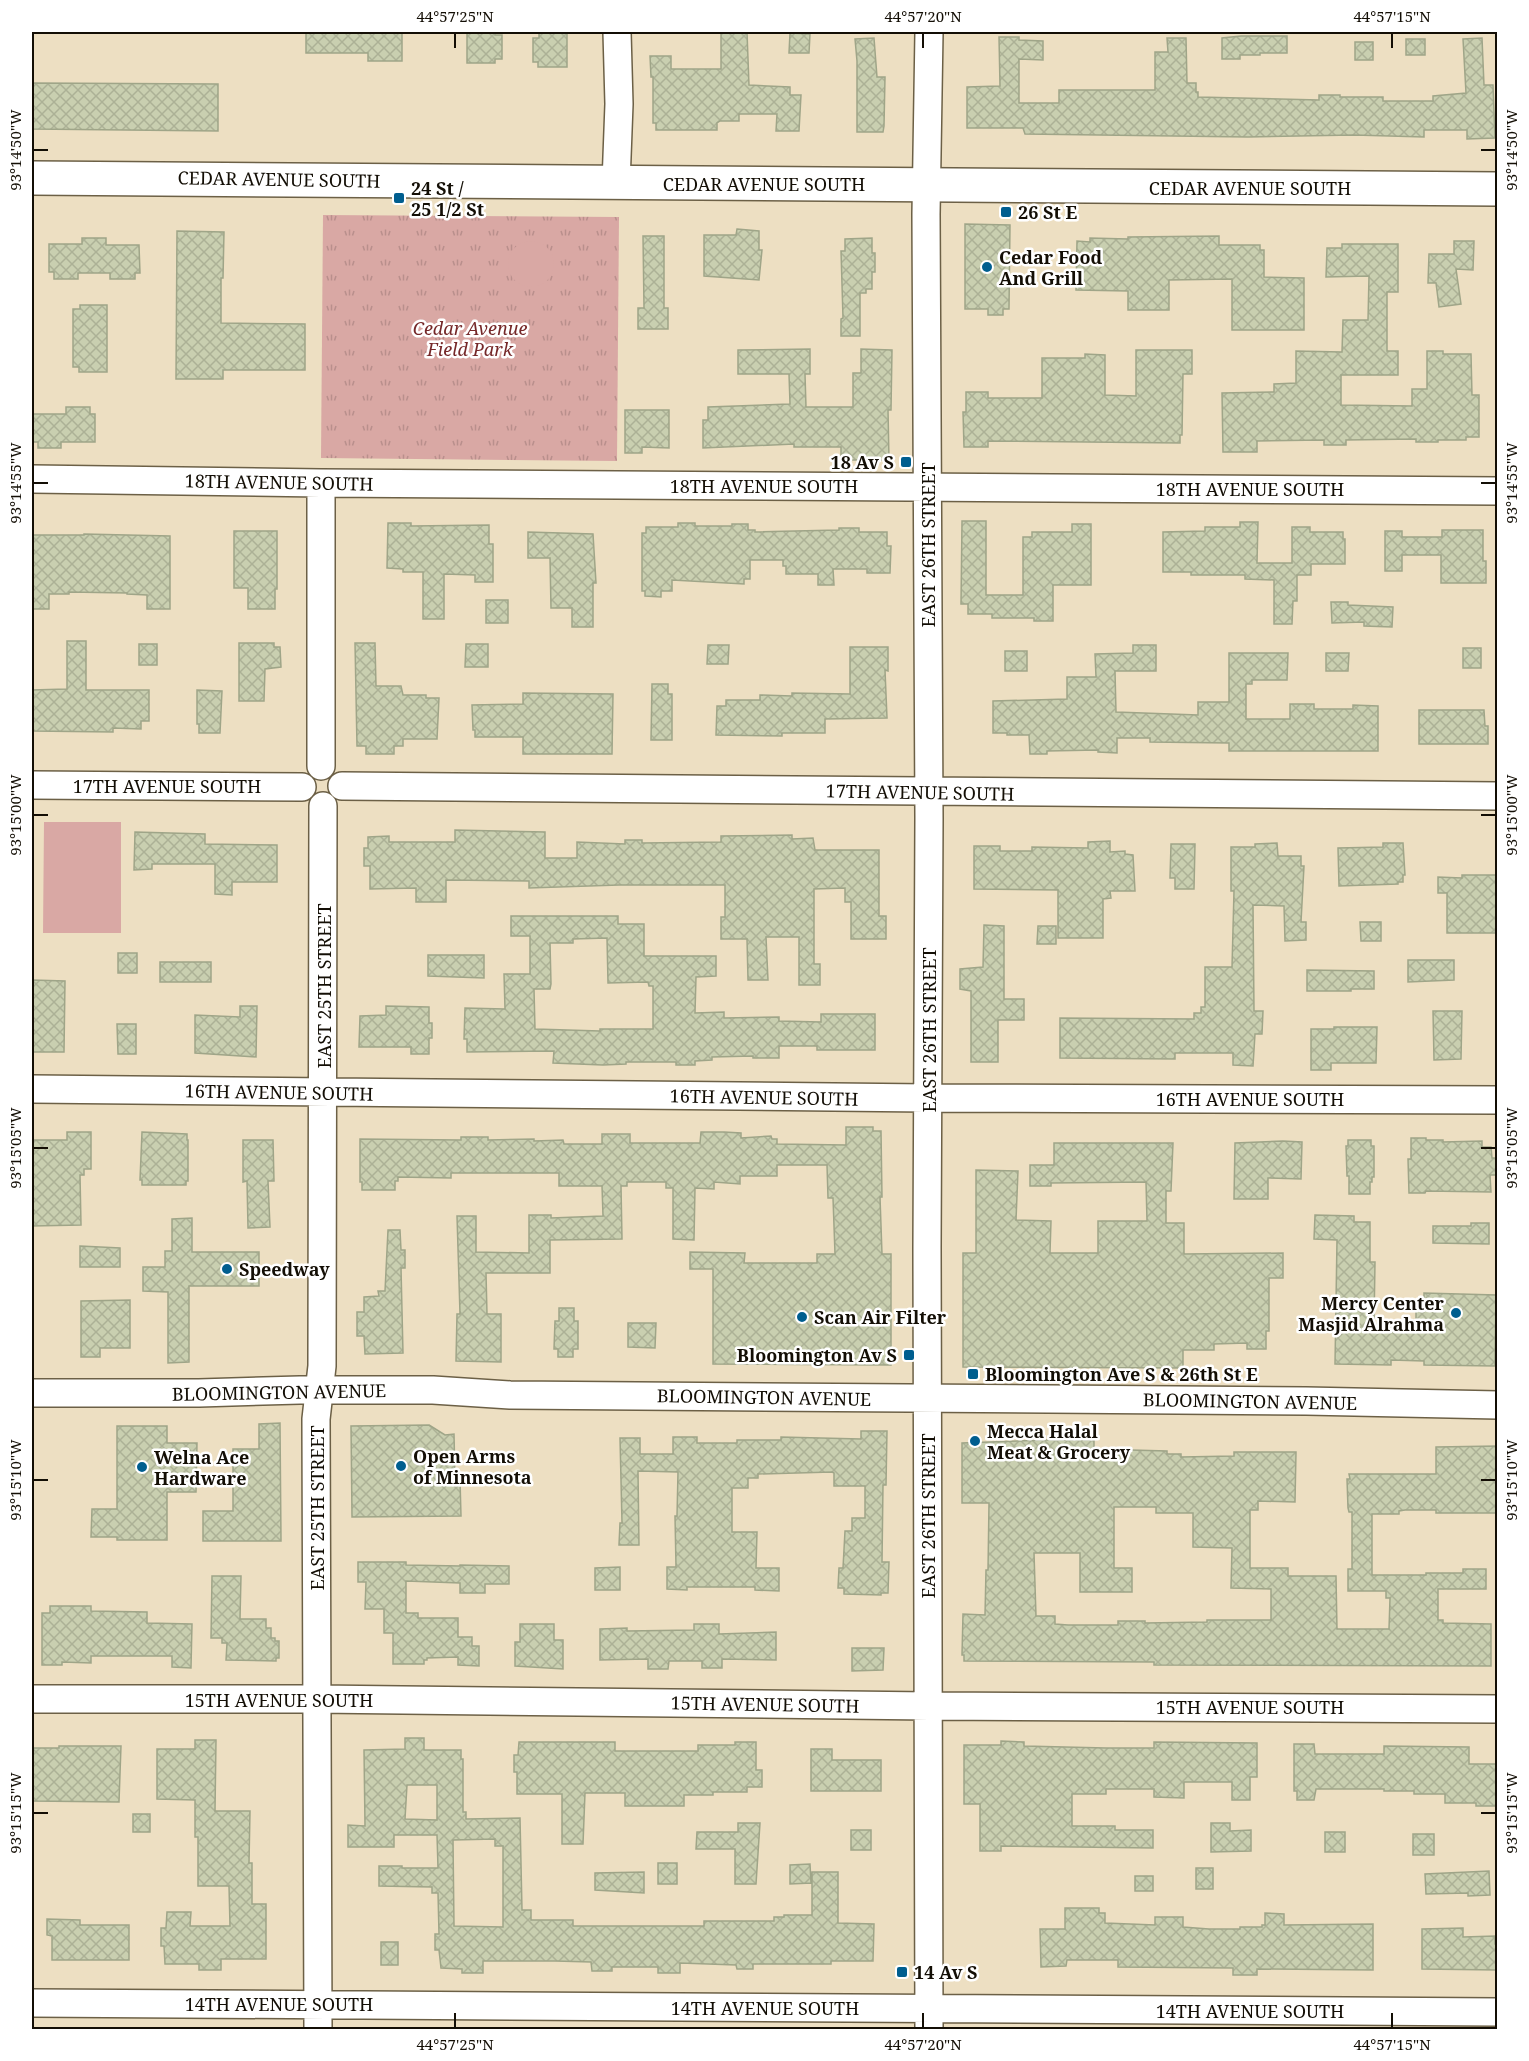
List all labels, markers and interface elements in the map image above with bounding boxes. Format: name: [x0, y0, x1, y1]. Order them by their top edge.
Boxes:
text: 44°57'25"N: [416, 6, 494, 26]
text: 44°57'20"N: [884, 6, 962, 26]
text: 44°57'15"N: [1353, 6, 1431, 26]
text: 93°14'50"W: [5, 109, 25, 191]
text: 93°14'50"W: [1501, 109, 1521, 191]
street label: CEDAR AVENUE SOUTH: [177, 165, 381, 193]
street label: CEDAR AVENUE SOUTH: [663, 172, 865, 196]
place label: 24 St / 25 1/2 St: [411, 176, 484, 221]
street label: CEDAR AVENUE SOUTH: [1149, 176, 1351, 200]
marker: 24 St / 25 1/2 St: [392, 191, 406, 205]
place label: 26 St E: [1018, 200, 1077, 224]
marker: 26 St E: [999, 205, 1013, 219]
place label: Cedar Food And Grill: [999, 245, 1102, 290]
marker: Cedar Food And Grill: [980, 260, 994, 274]
park label: Cedar Avenue Field Park: [413, 316, 527, 361]
text: 93°14'55"W: [5, 442, 25, 524]
text: 93°14'55"W: [1501, 442, 1521, 524]
place label: 18 Av S: [830, 450, 894, 474]
marker: 18 Av S: [899, 455, 913, 469]
street label: EAST 26TH STREET: [916, 463, 940, 627]
street label: 18TH AVENUE SOUTH: [184, 468, 374, 496]
street label: 18TH AVENUE SOUTH: [670, 474, 858, 498]
street label: 18TH AVENUE SOUTH: [1156, 477, 1344, 501]
text: 93°15'00"W: [5, 774, 25, 856]
street label: 17TH AVENUE SOUTH: [73, 774, 261, 798]
text: 93°15'00"W: [1501, 774, 1521, 856]
street label: 17TH AVENUE SOUTH: [825, 778, 1015, 806]
street label: EAST 25TH STREET: [312, 904, 336, 1068]
street label: EAST 26TH STREET: [917, 948, 941, 1112]
street label: 16TH AVENUE SOUTH: [184, 1078, 374, 1106]
street label: 16TH AVENUE SOUTH: [669, 1083, 859, 1111]
street label: 16TH AVENUE SOUTH: [1156, 1087, 1344, 1111]
text: 93°15'05"W: [5, 1107, 25, 1189]
text: 93°15'05"W: [1501, 1107, 1521, 1189]
place label: Speedway: [239, 1257, 330, 1281]
marker: Speedway: [220, 1262, 234, 1276]
place label: Mercy Center Masjid Alrahma: [1298, 1291, 1445, 1336]
place label: Scan Air Filter: [814, 1305, 947, 1329]
marker: Mercy Center Masjid Alrahma: [1449, 1306, 1463, 1320]
marker: Scan Air Filter: [795, 1310, 809, 1324]
place label: Bloomington Av S: [737, 1343, 897, 1367]
marker: Bloomington Av S: [902, 1348, 916, 1362]
place label: Bloomington Ave S & 26th St E: [985, 1362, 1258, 1386]
marker: Bloomington Ave S & 26th St E: [966, 1367, 980, 1381]
street label: BLOOMINGTON AVENUE: [172, 1378, 386, 1406]
street label: BLOOMINGTON AVENUE: [657, 1383, 871, 1411]
street label: BLOOMINGTON AVENUE: [1143, 1387, 1357, 1415]
place label: Mecca Halal Meat & Grocery: [987, 1419, 1131, 1464]
street label: EAST 25TH STREET: [305, 1426, 329, 1590]
street label: EAST 26TH STREET: [916, 1434, 940, 1598]
marker: Mecca Halal Meat & Grocery: [968, 1434, 982, 1448]
text: 93°15'10"W: [5, 1439, 25, 1521]
text: 93°15'10"W: [1501, 1439, 1521, 1521]
place label: Open Arms of Minnesota: [413, 1444, 532, 1489]
place label: Welna Ace Hardware: [154, 1445, 249, 1490]
marker: Open Arms of Minnesota: [394, 1459, 408, 1473]
marker: Welna Ace Hardware: [135, 1460, 149, 1474]
street label: 15TH AVENUE SOUTH: [185, 1688, 373, 1712]
street label: 15TH AVENUE SOUTH: [670, 1690, 860, 1718]
street label: 15TH AVENUE SOUTH: [1156, 1695, 1344, 1719]
text: 93°15'15"W: [5, 1772, 25, 1854]
text: 93°15'15"W: [1501, 1772, 1521, 1854]
place label: 14 Av S: [914, 1960, 978, 1984]
marker: 14 Av S: [895, 1965, 909, 1979]
street label: 14TH AVENUE SOUTH: [185, 1992, 373, 2016]
street label: 14TH AVENUE SOUTH: [671, 1996, 859, 2020]
street label: 14TH AVENUE SOUTH: [1156, 1999, 1344, 2023]
text: 44°57'25"N: [416, 2034, 494, 2054]
text: 44°57'20"N: [884, 2034, 962, 2054]
text: 44°57'15"N: [1353, 2034, 1431, 2054]

